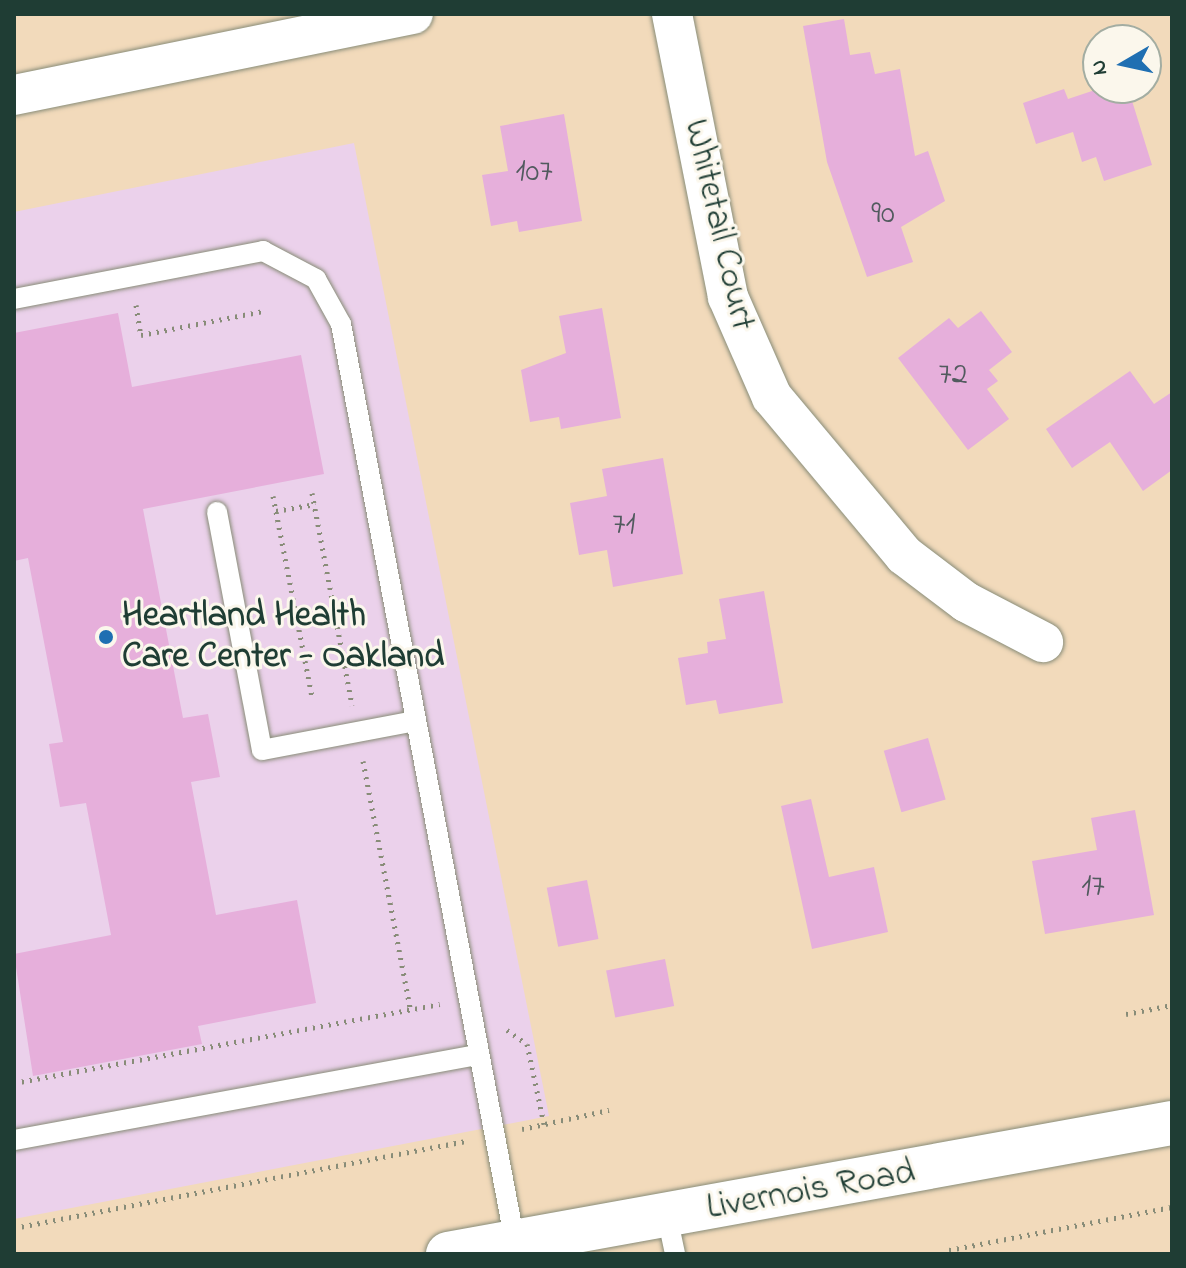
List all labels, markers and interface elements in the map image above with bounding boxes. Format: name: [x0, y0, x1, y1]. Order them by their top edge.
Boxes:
north arrow: [1082, 24, 1162, 104]
text: N: [1083, 58, 1117, 77]
street label: Whitetail Court: [673, 115, 763, 335]
house number: 107: [515, 154, 553, 192]
house number: 90: [871, 196, 895, 234]
house number: 72: [938, 357, 968, 395]
house number: 71: [612, 507, 636, 545]
place label: Heartland Health Care Center - Oakland: [122, 594, 444, 679]
marker: Heartland Health Care Center - Oakland: [97, 628, 115, 646]
house number: 17: [1081, 869, 1105, 907]
street label: Livernois Road: [704, 1151, 918, 1231]

